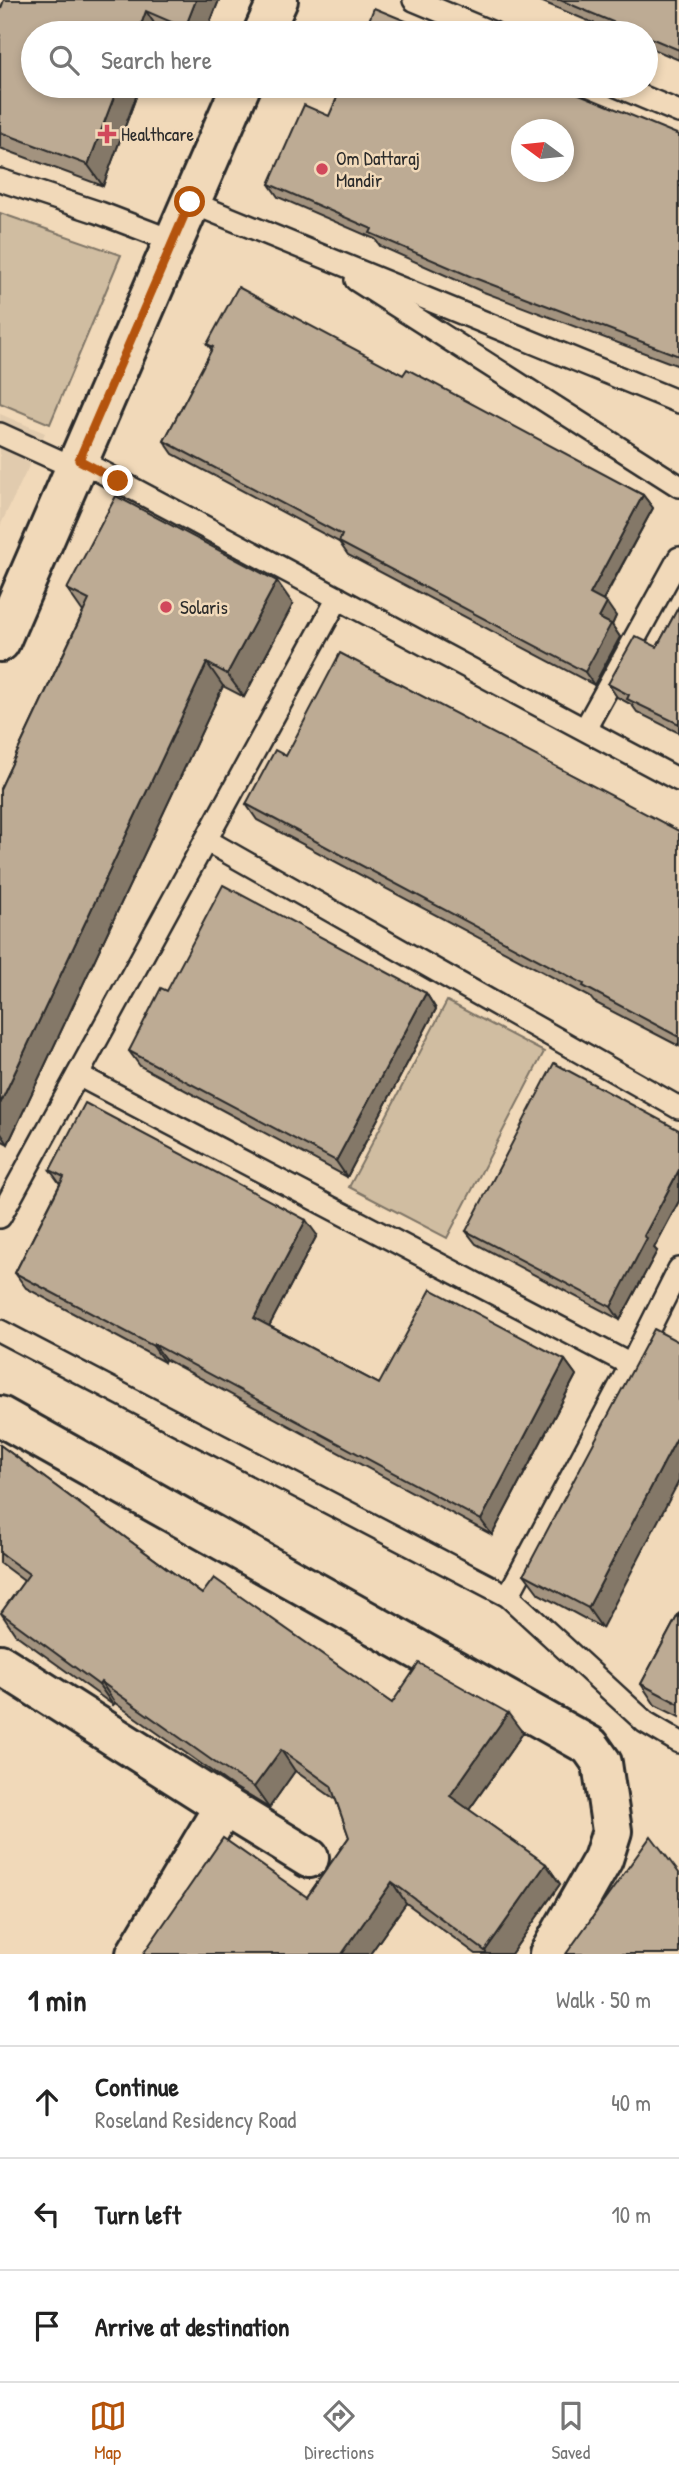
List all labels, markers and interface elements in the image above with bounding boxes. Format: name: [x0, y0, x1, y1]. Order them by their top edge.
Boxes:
search box: [21, 21, 658, 98]
icon: search: [45, 41, 83, 79]
text: Search here: [101, 42, 212, 77]
north arrow: [511, 119, 574, 182]
place label: Healthcare: [121, 121, 195, 147]
marker: Healthcare: [99, 126, 115, 142]
place label: Om Dattaraj Mandir: [336, 145, 420, 193]
marker: Om Dattaraj Mandir: [314, 161, 330, 177]
route start: [174, 186, 205, 217]
route end: [102, 465, 133, 496]
place label: Solaris: [180, 594, 228, 620]
marker: Solaris: [158, 599, 174, 615]
text: 1 min: [28, 1980, 86, 2020]
text: Walk · 50 m: [556, 1984, 651, 2015]
text: Continue: [95, 2069, 179, 2104]
icon: ahead: [28, 2083, 66, 2121]
text: 40 m: [611, 2087, 651, 2118]
text: Roseland Residency Road: [95, 2104, 296, 2135]
icon: left: [28, 2195, 66, 2233]
text: Turn left: [95, 2197, 181, 2232]
text: 10 m: [611, 2199, 651, 2230]
icon: arrive: [28, 2307, 66, 2345]
text: Arrive at destination: [95, 2309, 290, 2344]
tab: Map: [89, 2397, 127, 2465]
tab: Directions: [304, 2397, 374, 2465]
tab: Saved: [552, 2397, 590, 2465]

